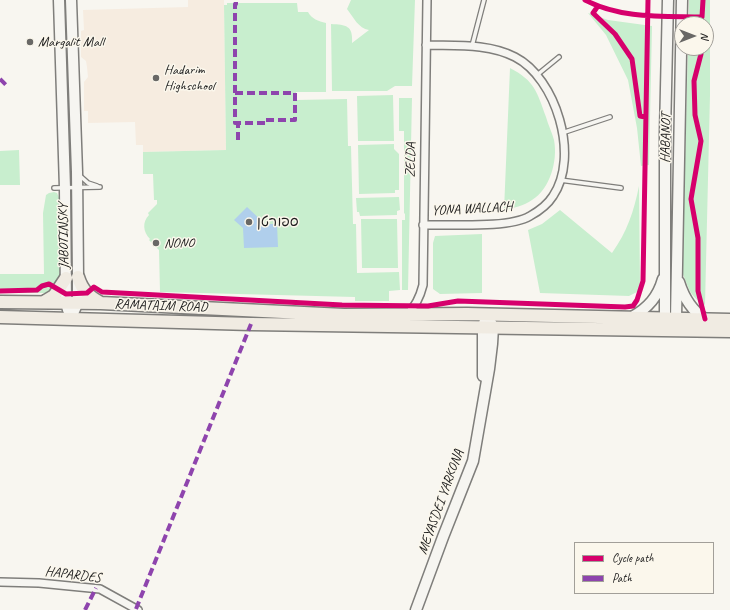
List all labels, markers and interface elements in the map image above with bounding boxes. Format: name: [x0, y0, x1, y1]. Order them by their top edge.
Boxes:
north arrow: [674, 16, 714, 56]
text: N: [698, 33, 712, 39]
place label: Margalit Mall: [38, 34, 104, 50]
marker: Margalit Mall: [25, 37, 35, 47]
place label: Hadarim Highschool: [164, 62, 214, 94]
marker: Hadarim Highschool: [151, 73, 161, 83]
street label: HABANOT: [657, 113, 675, 163]
street label: ZELDA: [402, 142, 420, 178]
street label: YONA WALLACH: [431, 198, 513, 220]
street label: JABOTINSKY: [55, 203, 73, 269]
place label: ספורטן: [257, 214, 299, 230]
marker: ספורטן: [244, 217, 254, 227]
place label: NONO: [164, 235, 194, 251]
marker: NONO: [151, 238, 161, 248]
street label: RAMATAIM ROAD: [114, 296, 208, 316]
street label: MEYASDEI YARKONA: [414, 447, 468, 557]
legend: [574, 542, 714, 594]
text: Cycle path: [612, 550, 654, 566]
street label: HAPARDES: [44, 563, 102, 587]
text: Path: [612, 570, 632, 586]

